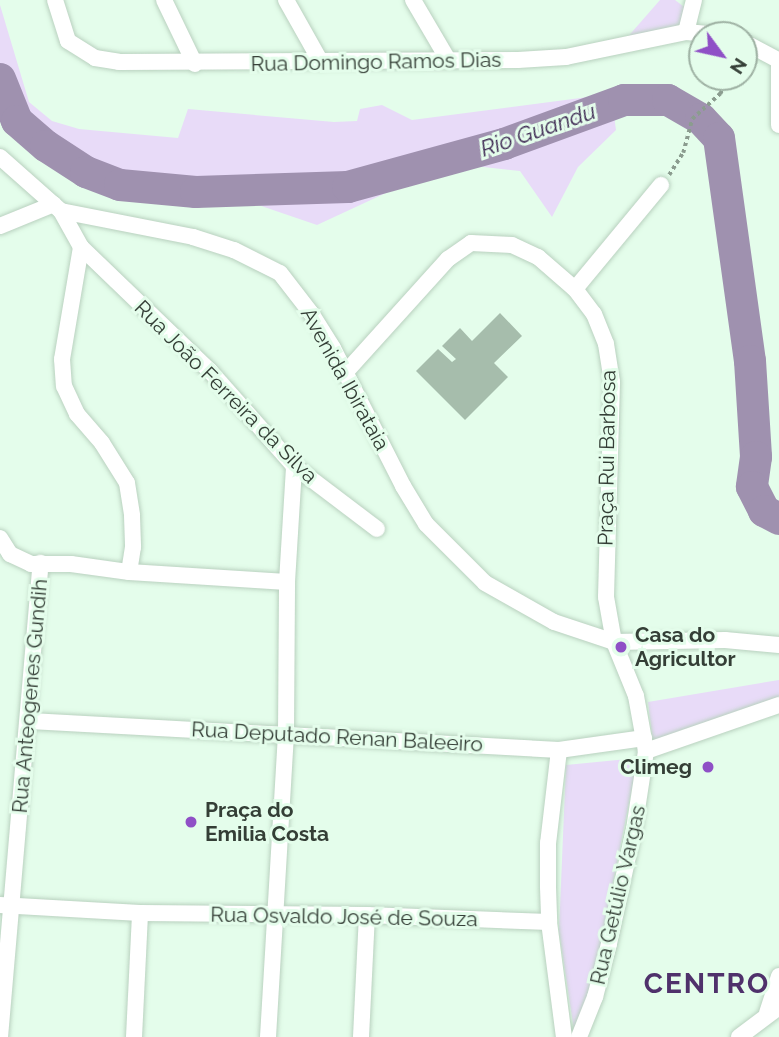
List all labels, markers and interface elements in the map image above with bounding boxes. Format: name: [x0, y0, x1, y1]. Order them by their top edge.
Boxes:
north arrow: [688, 21, 758, 91]
street label: Rua Domingo Ramos Dias: [250, 47, 502, 77]
text: N: [726, 54, 752, 78]
water label: Rio Guandu: [477, 97, 599, 163]
street label: Rua João Ferreira da Silva: [129, 295, 323, 489]
street label: Avenida Ibirataia: [295, 303, 395, 455]
street label: Praça Rui Barbosa: [593, 370, 621, 546]
street label: Rua Anteogenes Gundih: [7, 577, 53, 815]
place label: Casa do Agricultor: [635, 622, 736, 672]
marker: Casa do Agricultor: [613, 639, 629, 655]
street label: Rua Deputado Renan Baleeiro: [191, 717, 483, 757]
place label: Climeg: [620, 754, 692, 780]
marker: Climeg: [698, 757, 718, 777]
place label: Praça do Emilia Costa: [205, 797, 329, 847]
street label: Rua Getúlio Vargas: [585, 803, 651, 987]
marker: Praça do Emilia Costa: [183, 814, 199, 830]
street label: Rua Osvaldo José de Souza: [210, 902, 478, 932]
district label: CENTRO: [645, 967, 769, 1001]

